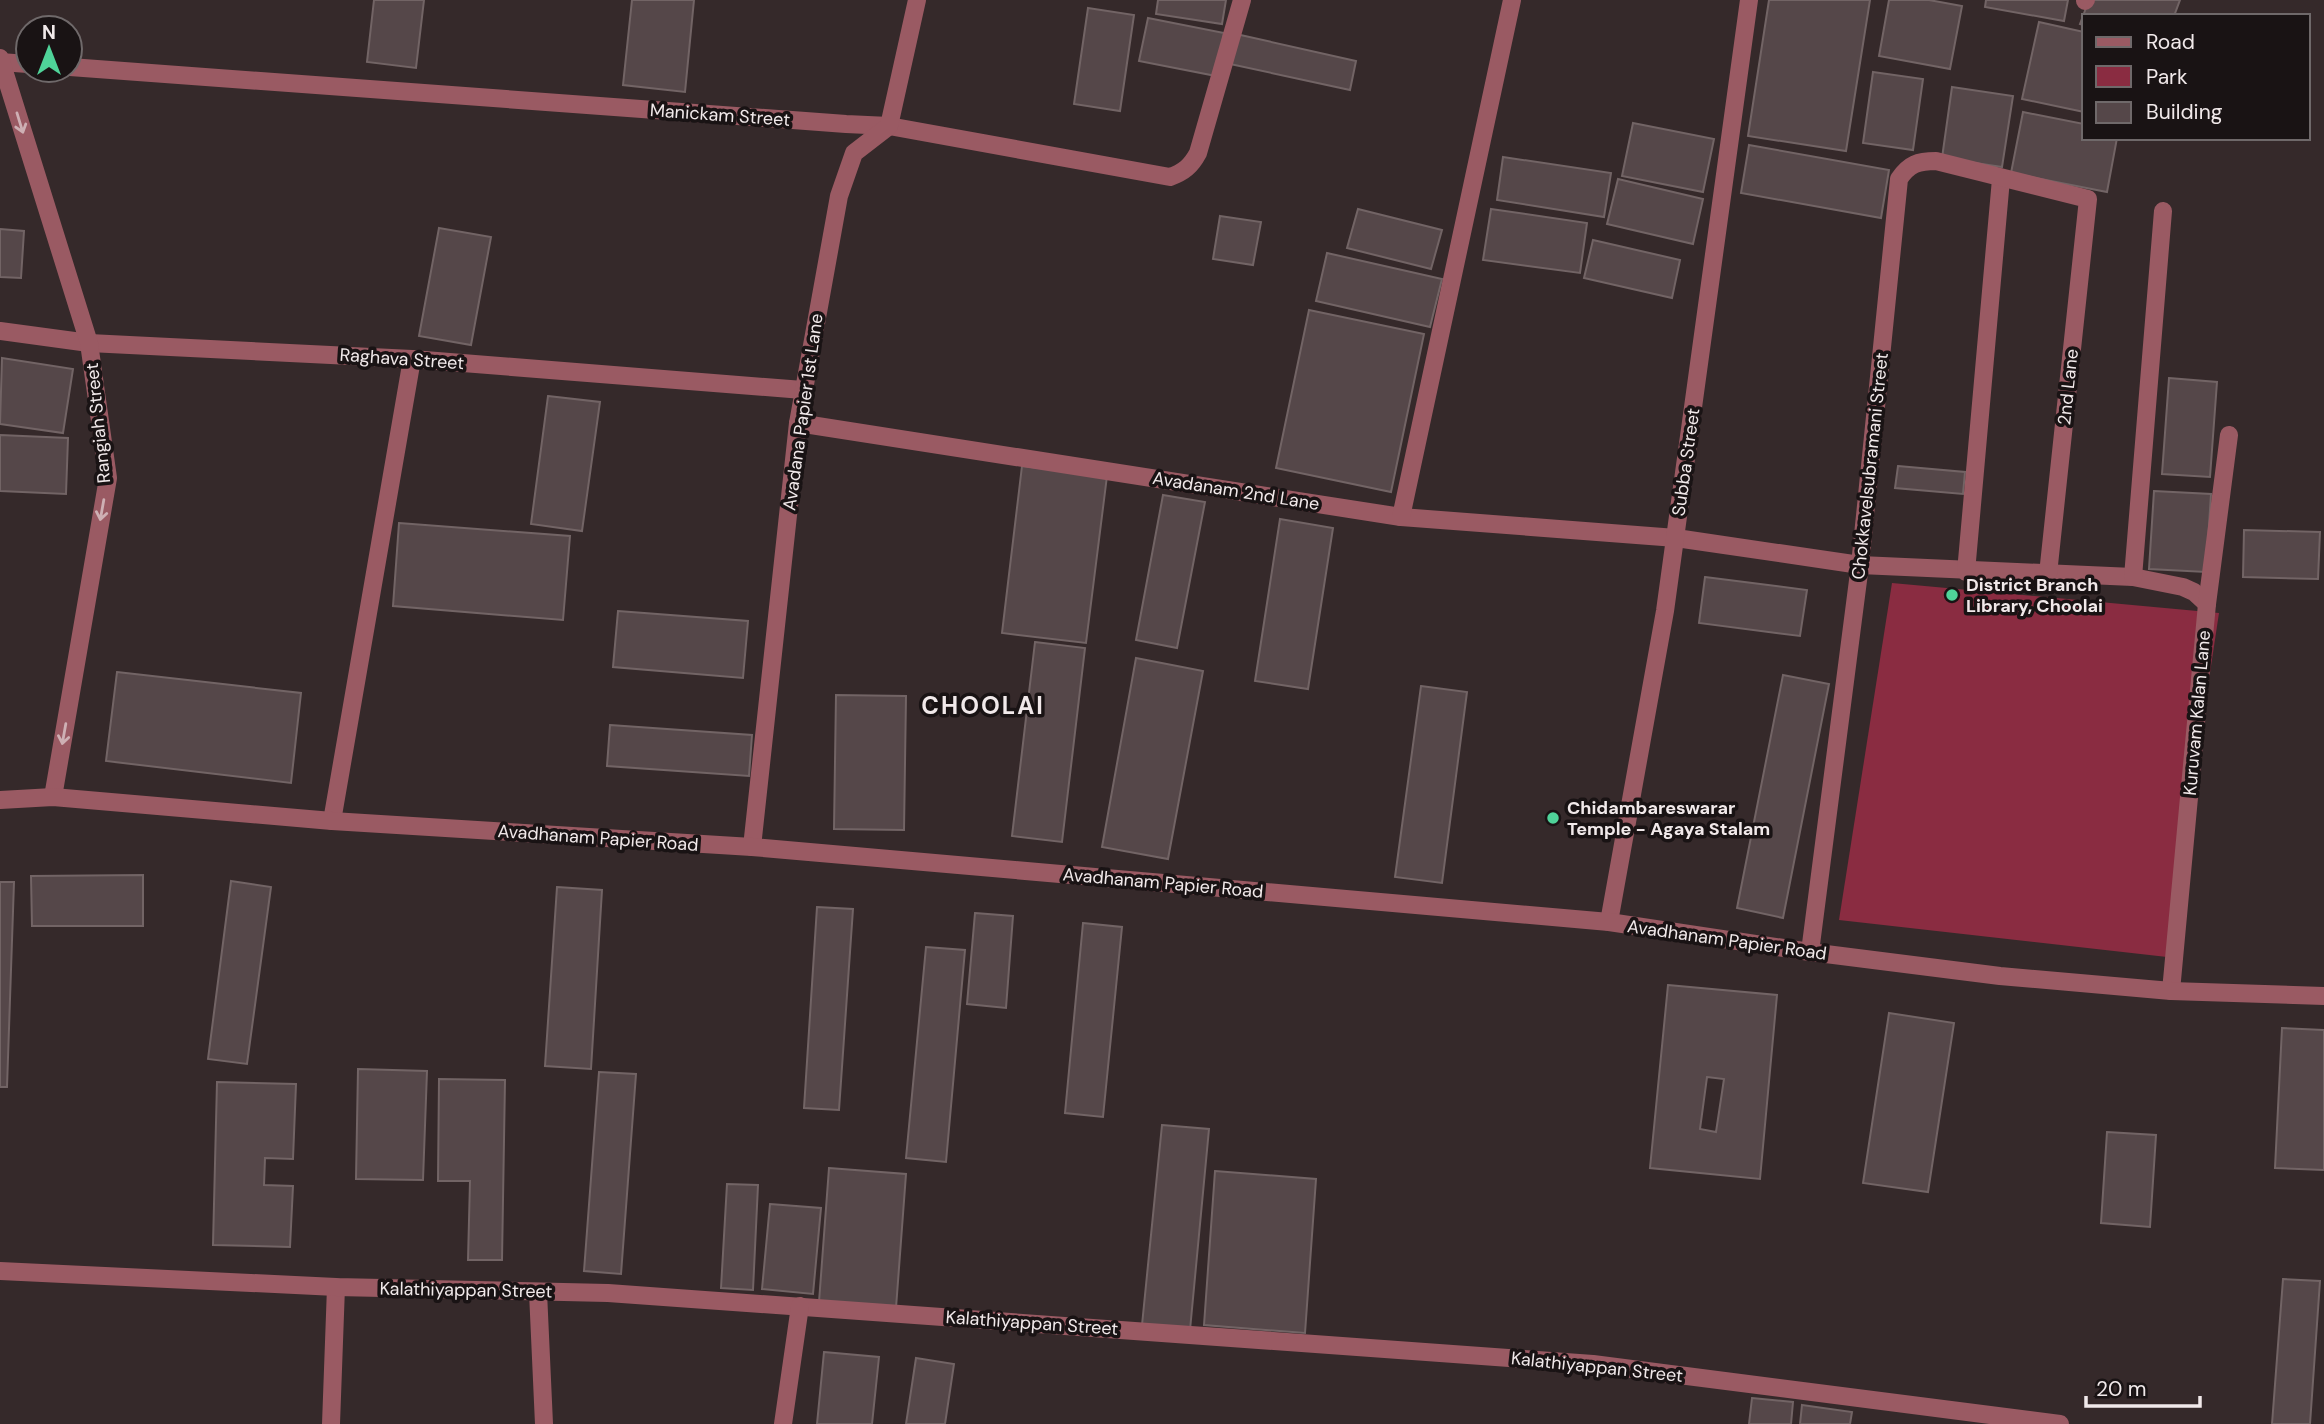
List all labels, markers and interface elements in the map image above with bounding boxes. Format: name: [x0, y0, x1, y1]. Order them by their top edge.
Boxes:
north arrow: [14, 14, 84, 84]
legend: [2082, 14, 2310, 140]
text: N: [42, 20, 56, 45]
text: Road: [2146, 28, 2195, 56]
text: Park: [2146, 63, 2188, 91]
street label: Manickam Street: [649, 98, 791, 132]
text: Building: [2146, 98, 2223, 126]
one-way arrow: [15, 111, 27, 133]
street label: Avadana Papier 1st Lane: [777, 312, 829, 512]
street label: Raghava Street: [339, 343, 465, 375]
street label: 2nd Lane: [2052, 348, 2084, 426]
street label: Chokkavelsubramani Street: [1846, 351, 1894, 581]
street label: Rangiah Street: [80, 362, 116, 484]
street label: Subba Street: [1667, 406, 1705, 518]
street label: Avadanam 2nd Lane: [1151, 466, 1321, 516]
one-way arrow: [95, 498, 108, 520]
place label: District Branch Library, Choolai: [1966, 573, 2103, 618]
marker: District Branch Library, Choolai: [1944, 587, 1960, 603]
street label: Kuruvam Kalan Lane: [2178, 629, 2216, 797]
district label: CHOOLAI: [921, 690, 1045, 721]
one-way arrow: [57, 722, 70, 745]
place label: Chidambareswarar Temple - Agaya Stalam: [1567, 796, 1770, 841]
marker: Chidambareswarar Temple - Agaya Stalam: [1545, 810, 1561, 826]
street label: Avadhanam Papier Road: [497, 819, 699, 857]
street label: Avadhanam Papier Road: [1062, 862, 1264, 904]
street label: Avadhanam Papier Road: [1626, 914, 1828, 966]
street label: Kalathiyappan Street: [379, 1276, 553, 1304]
street label: Kalathiyappan Street: [945, 1305, 1119, 1341]
street label: Kalathiyappan Street: [1510, 1346, 1684, 1388]
scale bar: [2086, 1364, 2200, 1408]
text: 20 m: [2096, 1375, 2147, 1403]

